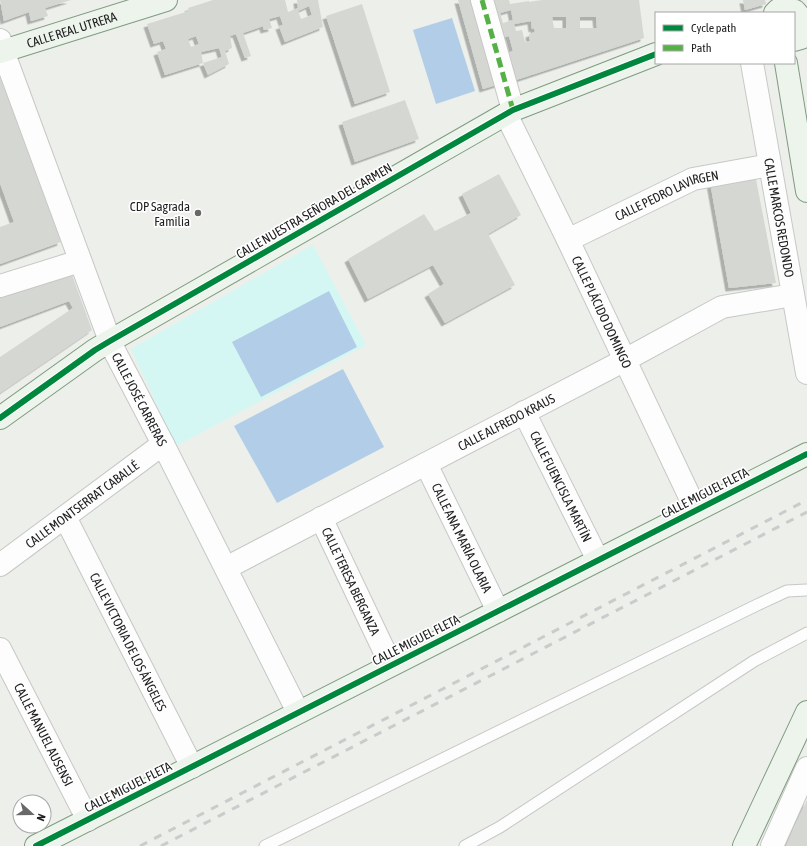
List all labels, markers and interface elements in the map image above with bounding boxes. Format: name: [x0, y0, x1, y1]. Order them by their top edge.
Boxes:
street label: CALLE REAL UTRERA: [25, 8, 119, 51]
legend: [655, 12, 795, 64]
text: Cycle path: [691, 21, 736, 35]
text: Path: [691, 41, 712, 55]
street label: CALLE MARCOS REDONDO: [761, 157, 797, 279]
street label: CALLE NUESTRA SEÑORA DEL CARMEN: [233, 160, 395, 262]
street label: CALLE PEDRO LAVIRGEN: [612, 167, 720, 223]
place label: CDP Sagrada Familia: [130, 199, 190, 229]
marker: CDP Sagrada Familia: [193, 208, 203, 218]
street label: CALLE PLÁCIDO DOMINGO: [569, 253, 635, 371]
street label: CALLE JOSÉ CARRERAS: [109, 350, 170, 449]
street label: CALLE ALFREDO KRAUS: [455, 390, 558, 453]
street label: CALLE FUENCISLA MARTÍN: [527, 428, 595, 544]
street label: CALLE MONTSERRAT CABALLÉ: [22, 457, 142, 551]
street label: CALLE MIGUEL FLETA: [659, 464, 752, 521]
street label: CALLE ANA MARÍA OLARIA: [429, 480, 495, 595]
street label: CALLE TERESA BERGANZA: [319, 525, 383, 638]
street label: CALLE VICTORIA DE LOS ÁNGELES: [87, 570, 170, 714]
street label: CALLE MIGUEL FLETA: [370, 611, 463, 668]
street label: CALLE MANUEL AUSENSI: [11, 680, 77, 788]
street label: CALLE MIGUEL FLETA: [82, 758, 175, 815]
north arrow: [12, 794, 52, 834]
text: N: [35, 812, 48, 823]

